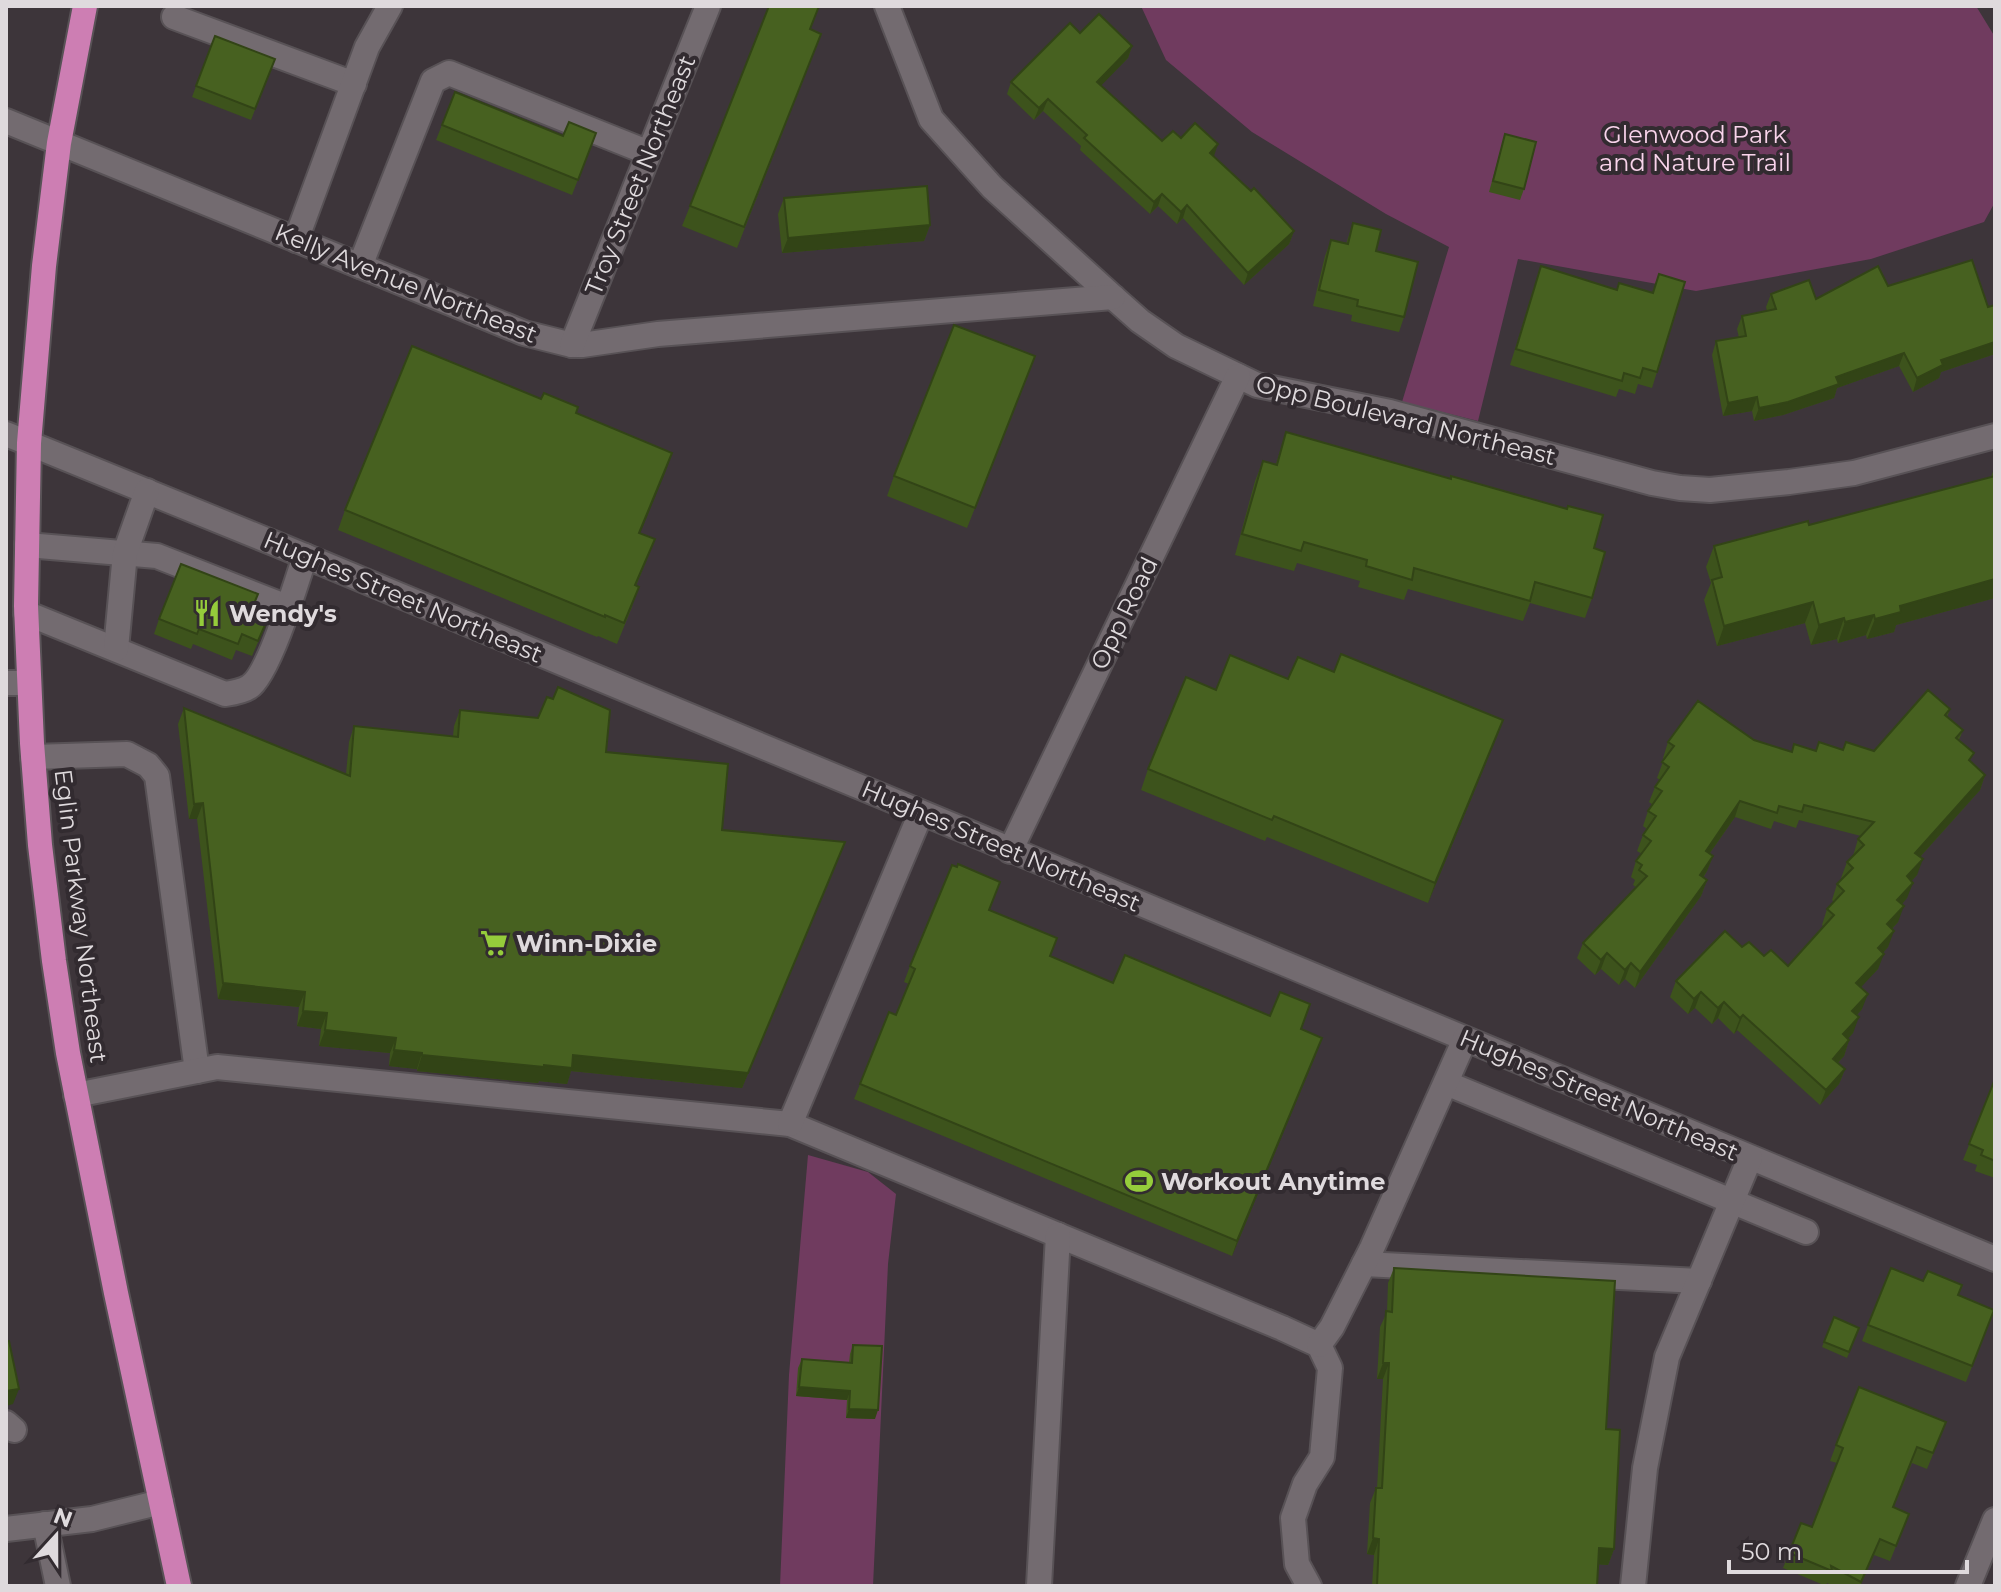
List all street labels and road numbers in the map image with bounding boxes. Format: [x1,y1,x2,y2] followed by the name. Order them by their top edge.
[579,51,701,299] street label: Troy Street Northeast
[271,217,542,349] street label: Kelly Avenue Northeast
[1253,369,1559,471] street label: Opp Boulevard Northeast
[259,525,547,669] street label: Hughes Street Northeast
[1084,552,1164,674] street label: Opp Road
[49,767,113,1065] street label: Eglin Parkway Northeast
[857,774,1145,918] street label: Hughes Street Northeast
[1455,1023,1743,1167] street label: Hughes Street Northeast

